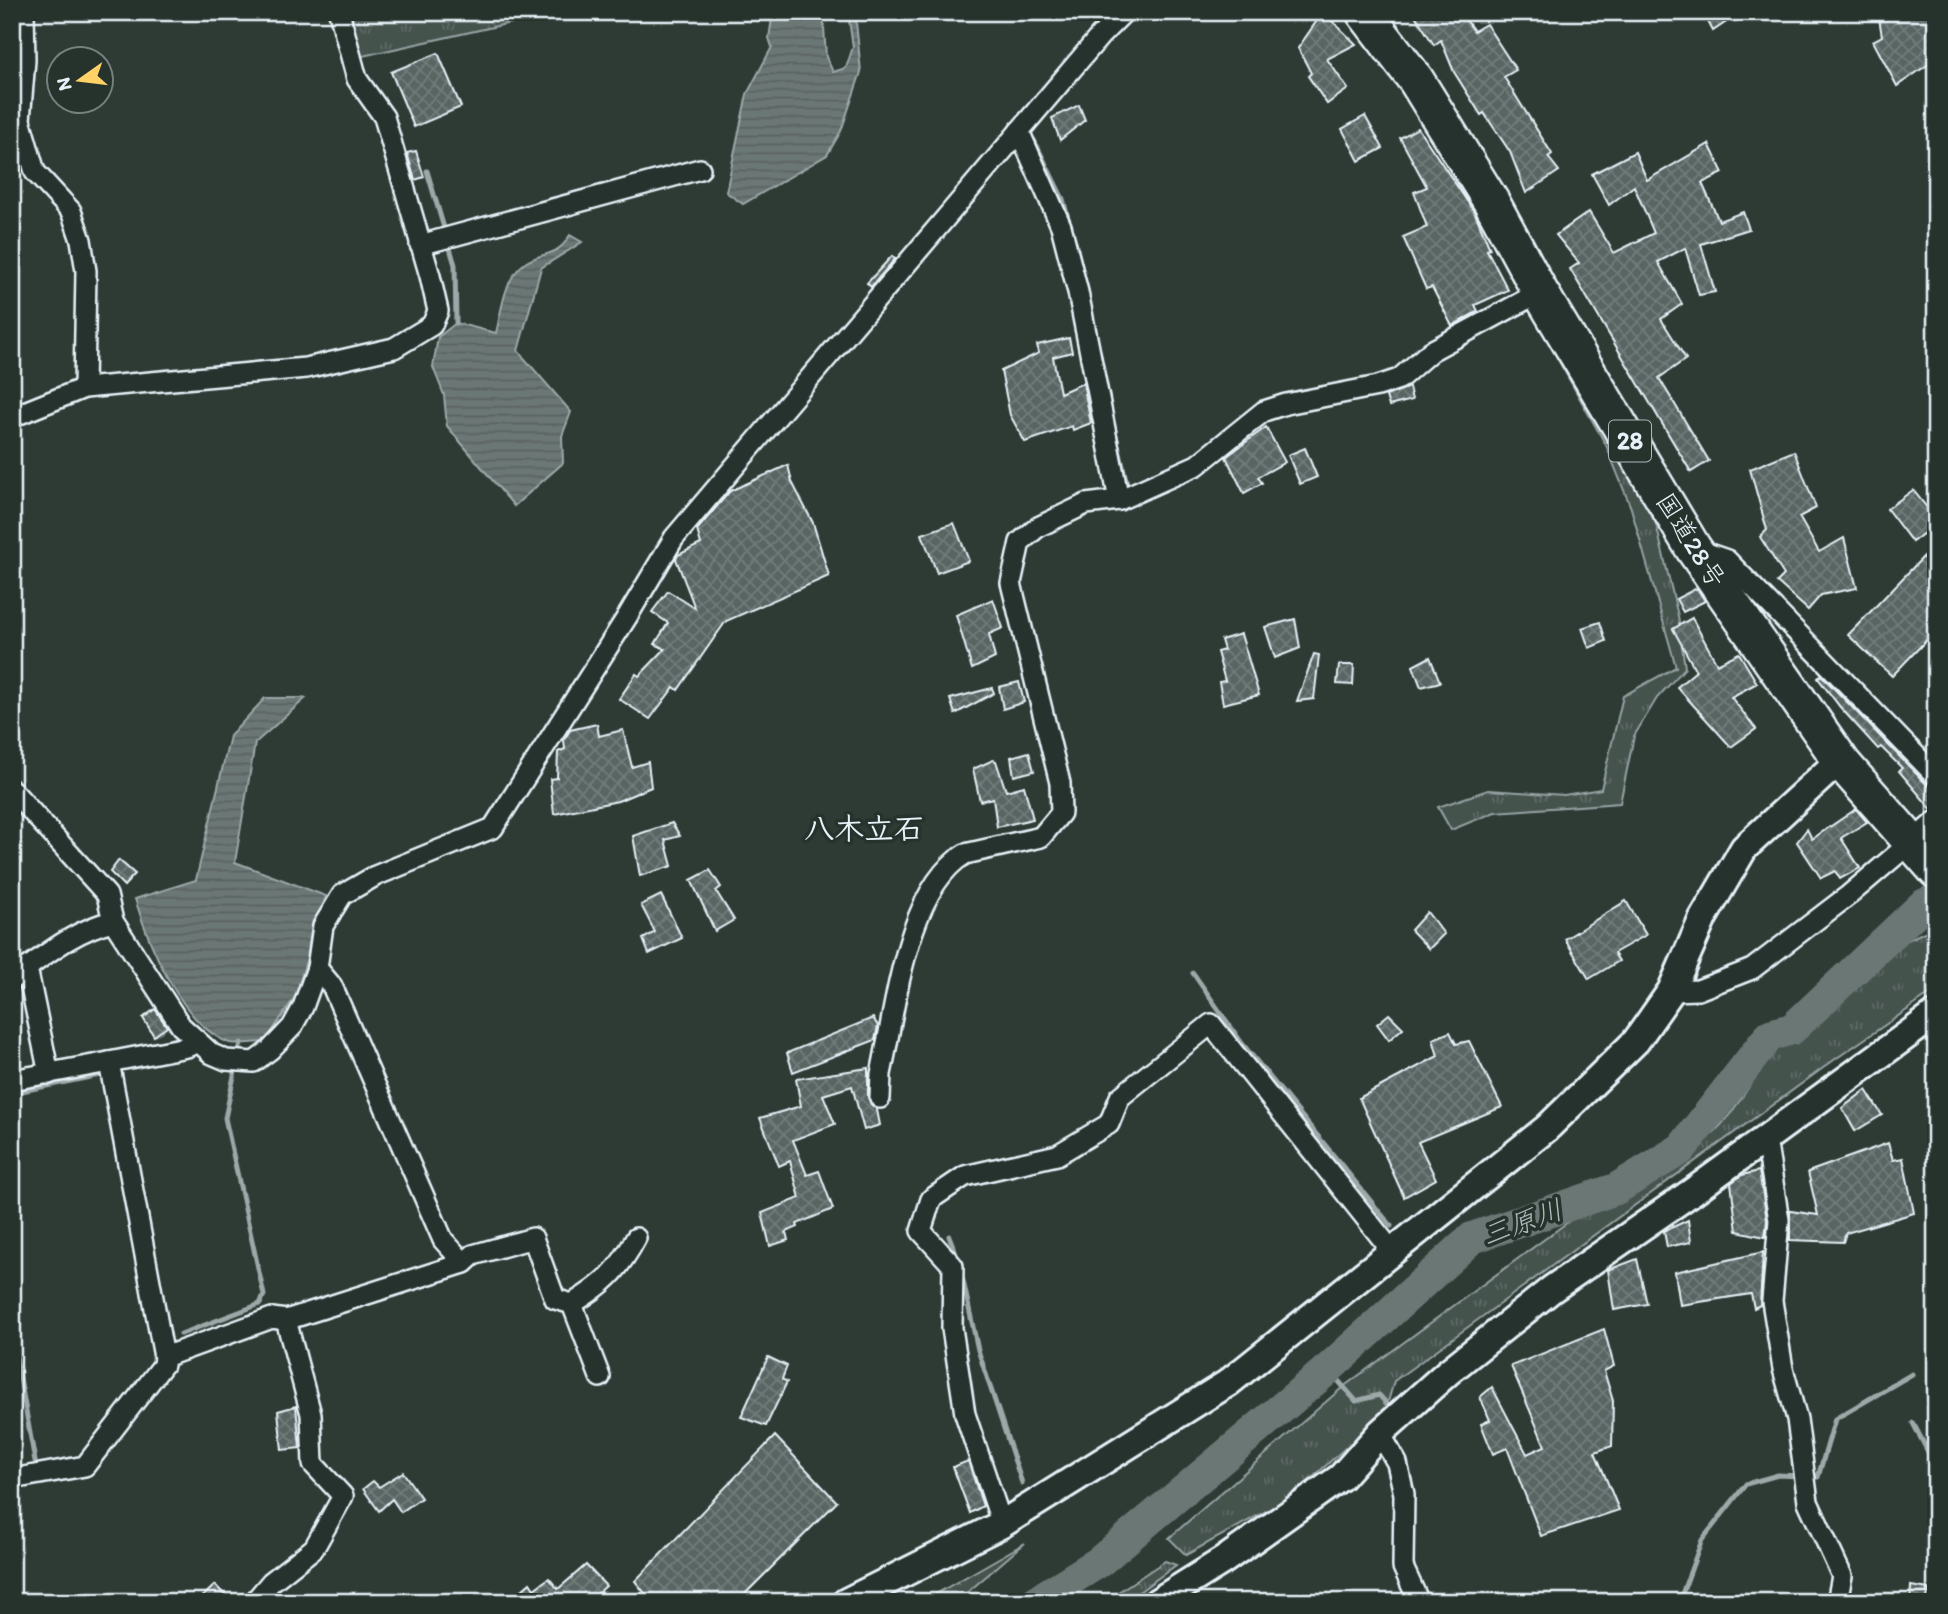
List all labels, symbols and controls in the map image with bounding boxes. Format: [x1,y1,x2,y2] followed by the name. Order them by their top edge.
[46,46,116,116] north arrow
[51,75,77,93] text: N
[1609,420,1651,462] road number: 28
[1649,487,1733,593] street label: 国道28号
[804,810,924,847] district label: 八木立石
[1477,1192,1567,1252] water label: 三原川

